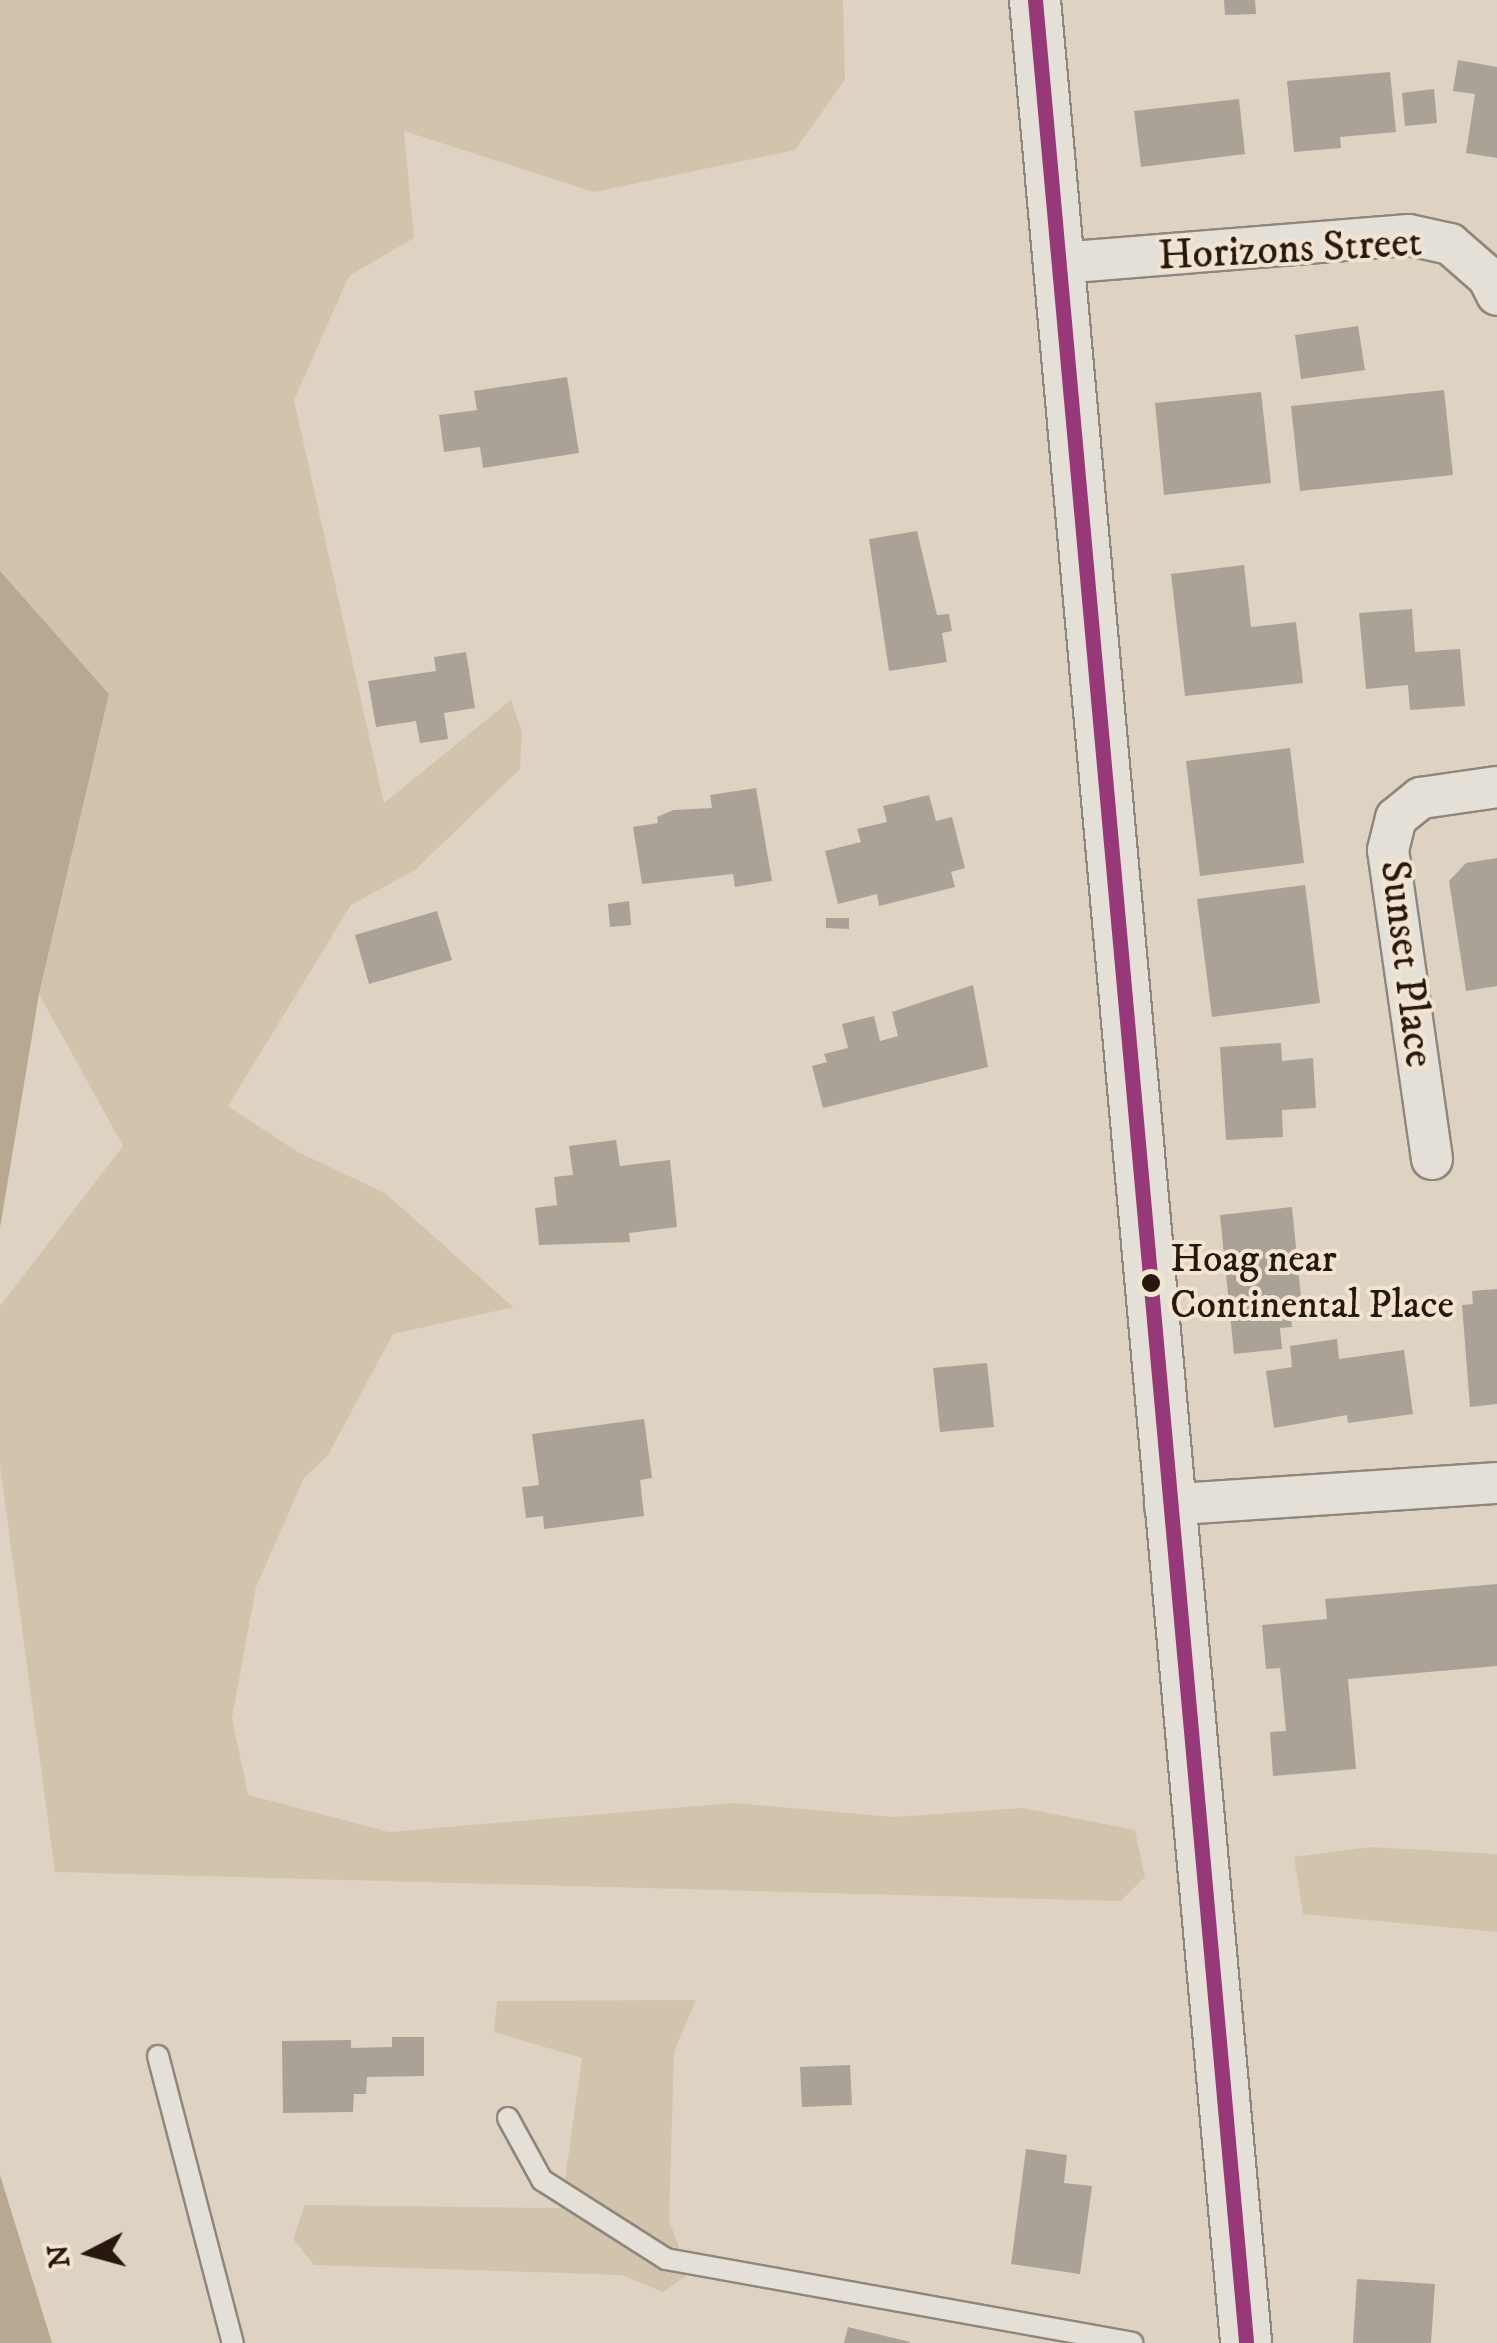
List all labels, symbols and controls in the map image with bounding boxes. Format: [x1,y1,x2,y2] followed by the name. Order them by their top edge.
[1157,218,1423,282] street label: Horizons Street
[1368,858,1444,1070] street label: Sunset Place
[1170,1236,1454,1330] place label: Hoag near Continental Place
[1141,1273,1161,1293] marker: Hoag near Continental Place
[40,2203,140,2303] north arrow
[41,2243,78,2269] text: N

